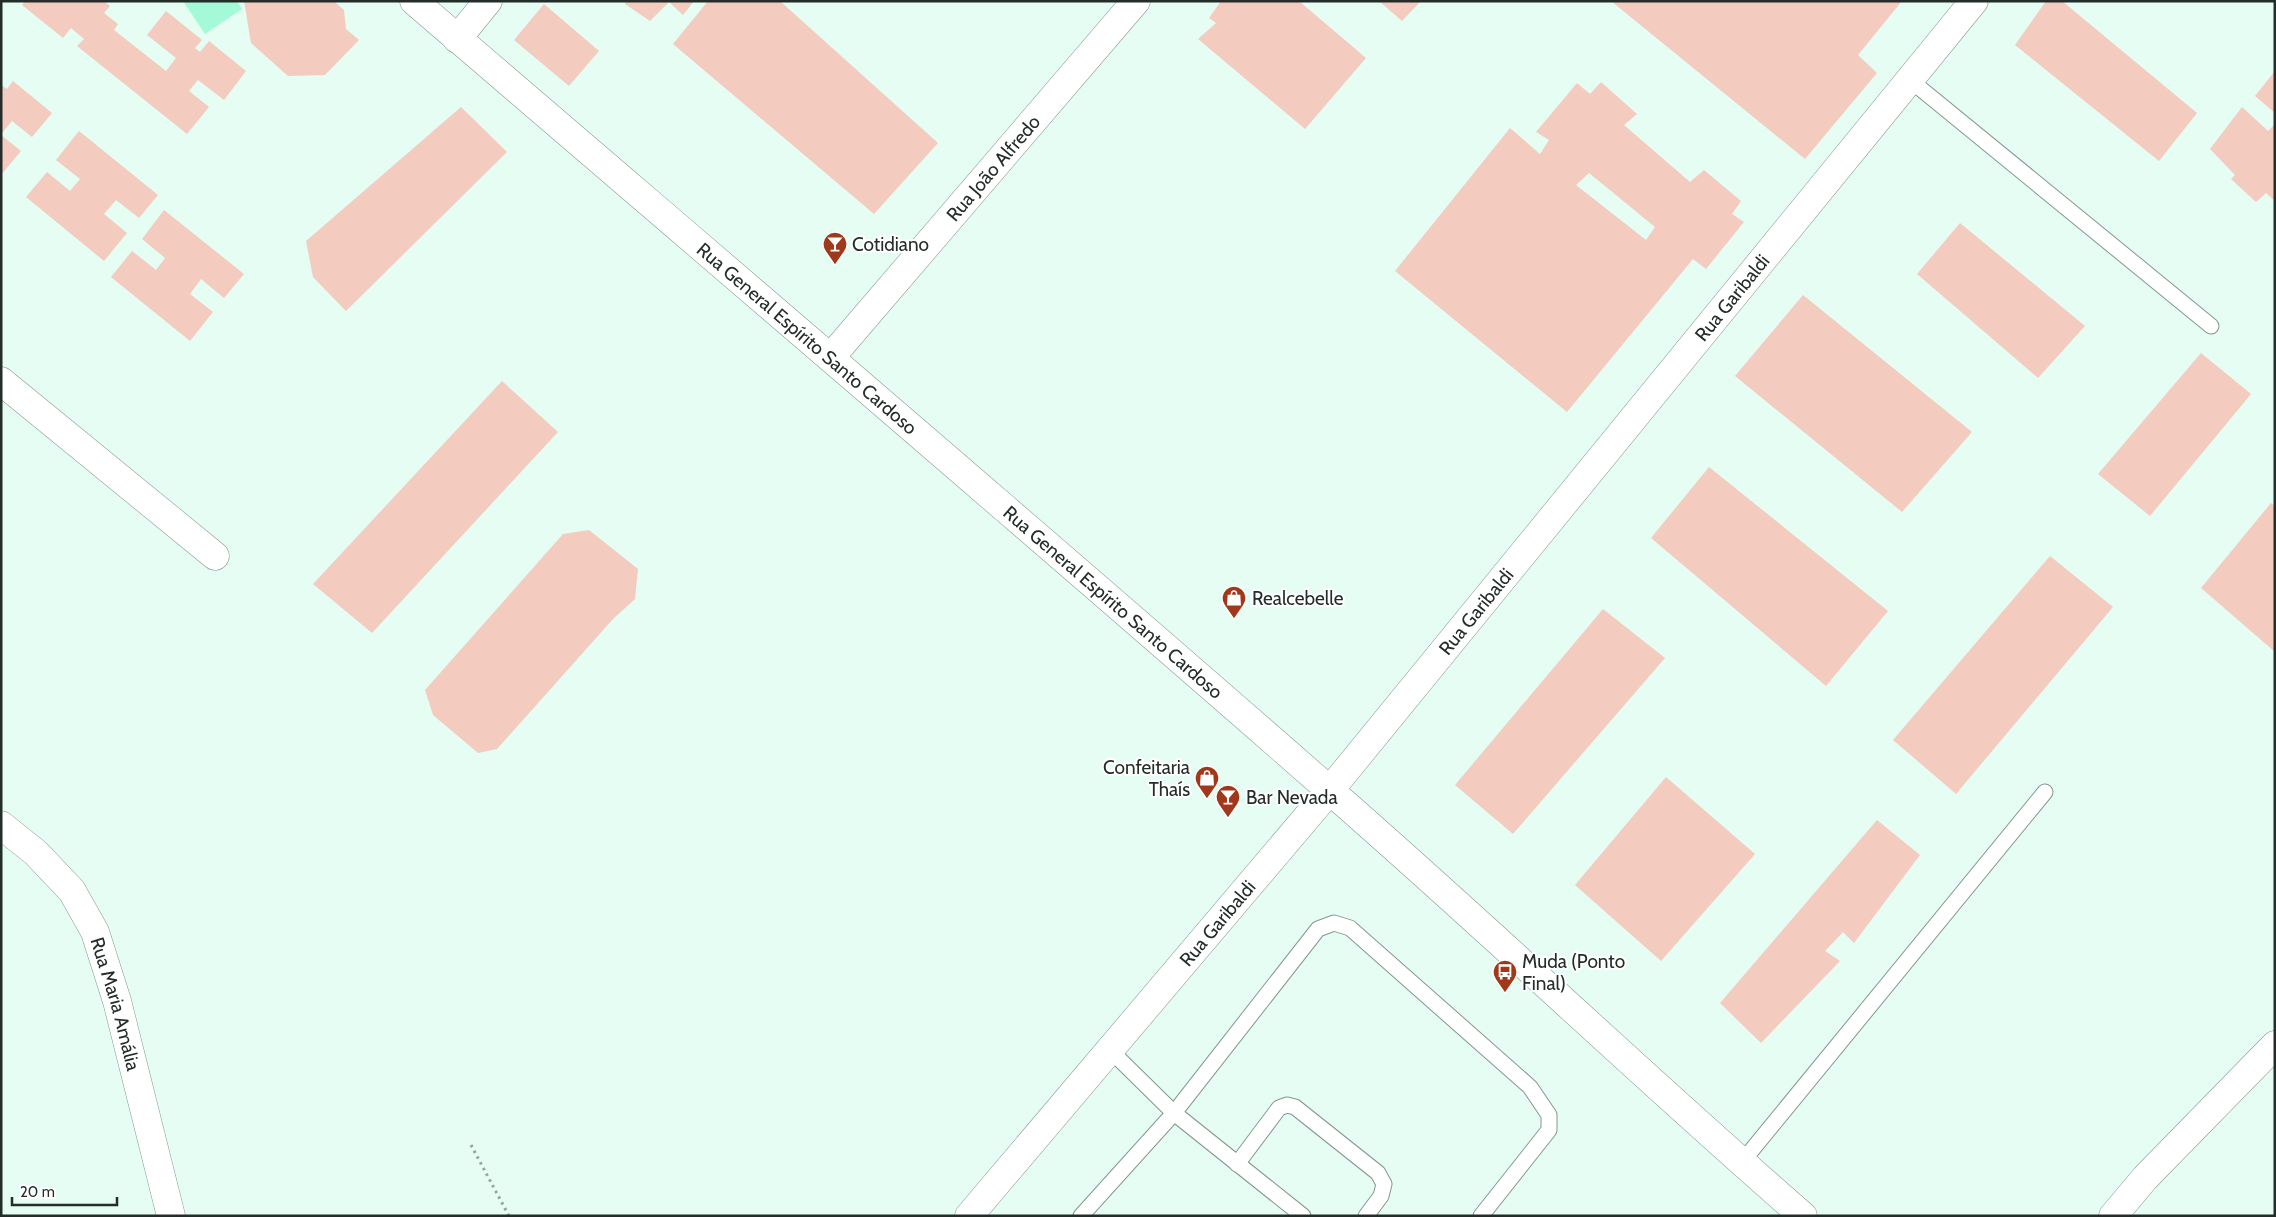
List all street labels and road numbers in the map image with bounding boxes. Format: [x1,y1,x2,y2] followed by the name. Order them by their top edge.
[942,110,1045,226] street label: Rua João Alfredo
[692,238,922,439] street label: Rua General Espírito Santo Cardoso
[1690,250,1774,346] street label: Rua Garibaldi
[999,501,1227,704] street label: Rua General Espírito Santo Cardoso
[1434,564,1518,660] street label: Rua Garibaldi
[1175,876,1260,971] street label: Rua Garibaldi
[85,934,145,1073] street label: Rua Maria Amália

